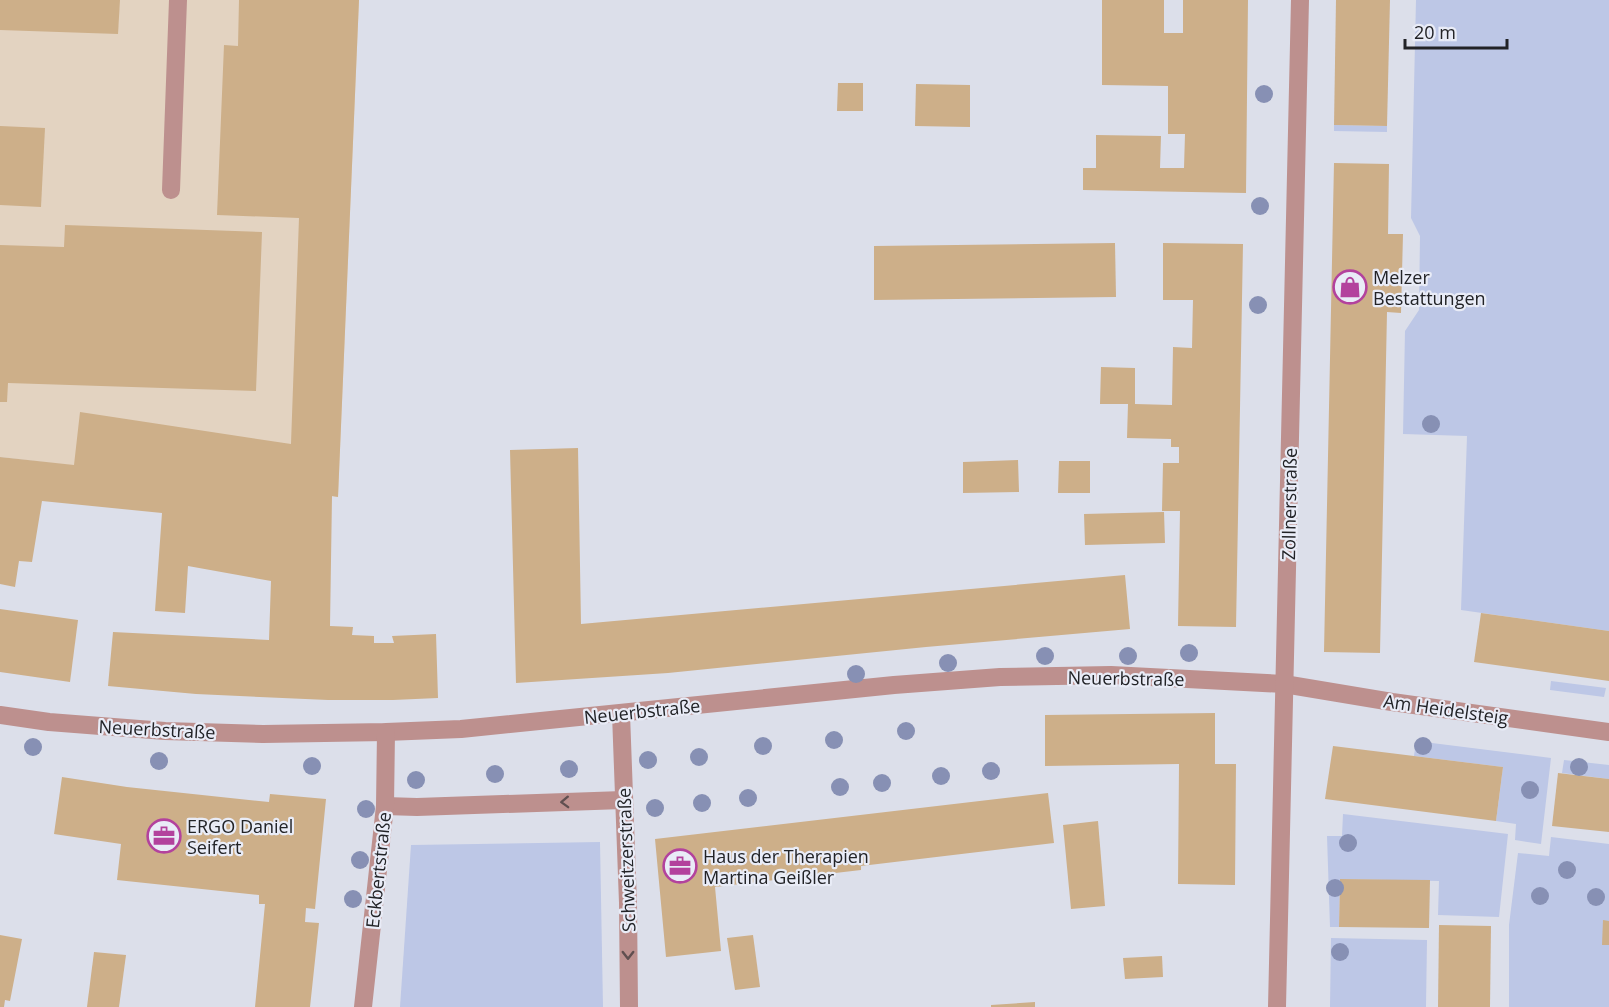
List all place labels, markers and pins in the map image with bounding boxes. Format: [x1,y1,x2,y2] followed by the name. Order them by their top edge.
[1373,265,1486,310] place label: Melzer Bestattungen
[1332,269,1368,305] shop icon: Melzer Bestattungen
[187,814,293,859] place label: ERGO Daniel Seifert
[146,818,182,854] office icon: ERGO Daniel Seifert
[703,844,869,889] place label: Haus der Therapien Martina Geißler
[662,848,698,884] office icon: Haus der Therapien Martina Geißler

